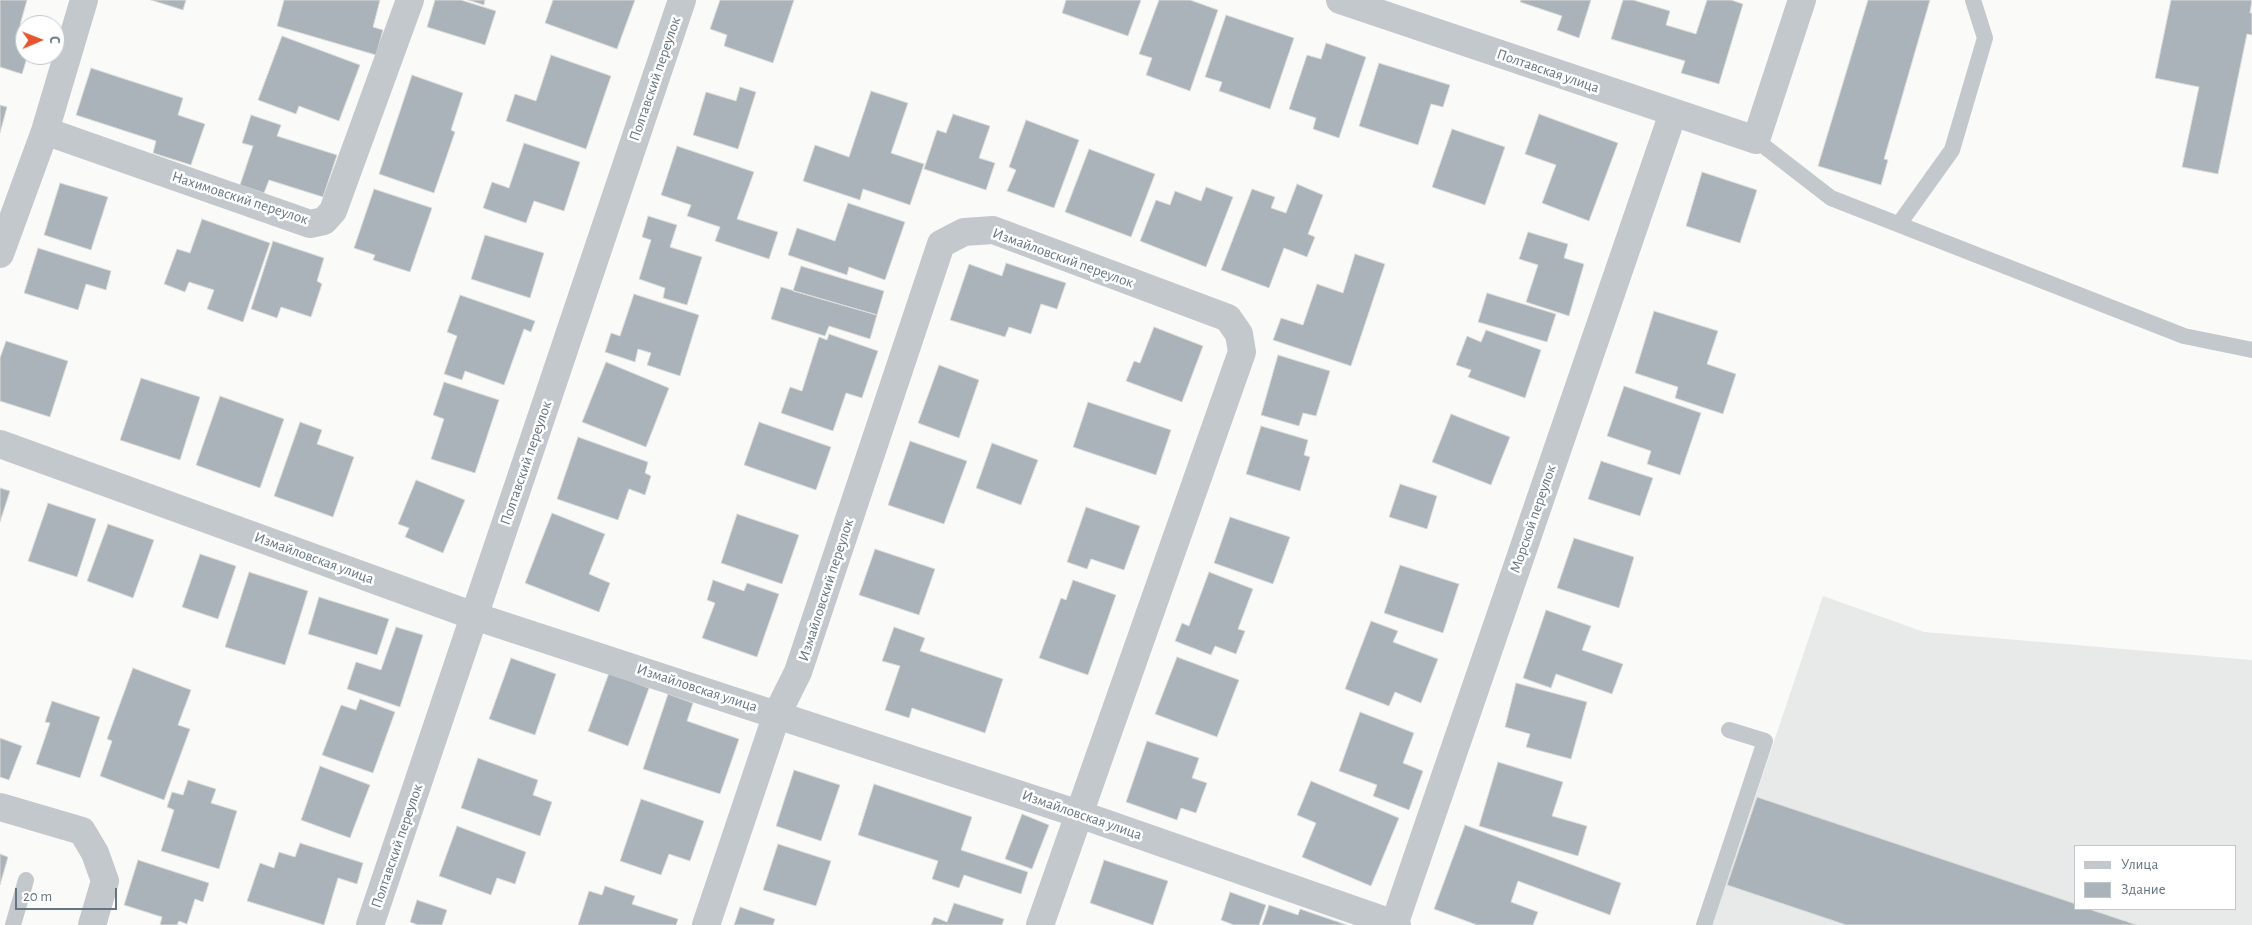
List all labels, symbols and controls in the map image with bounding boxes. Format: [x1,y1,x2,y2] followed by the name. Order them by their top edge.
[15,15,65,65] north arrow
[625,15,685,143] street label: Полтавский переулок
[47,36,61,44] text: С
[1494,45,1602,97] street label: Полтавская улица
[170,167,310,229] street label: Нахимовский переулок
[990,224,1136,292] street label: Измайловский переулок
[496,399,556,527] street label: Полтавский переулок
[1506,463,1560,575] street label: Морской переулок
[794,516,858,664] street label: Измайловский переулок
[252,528,376,588] street label: Измайловская улица
[634,660,760,716] street label: Измайловская улица
[367,782,427,910] street label: Полтавский переулок
[1020,786,1144,844] street label: Измайловская улица
[2074,845,2237,910] legend
[2121,857,2158,872] text: Улица
[18,878,120,910] scale bar
[2121,882,2166,897] text: Здание
[23,889,52,904] text: 20 m

